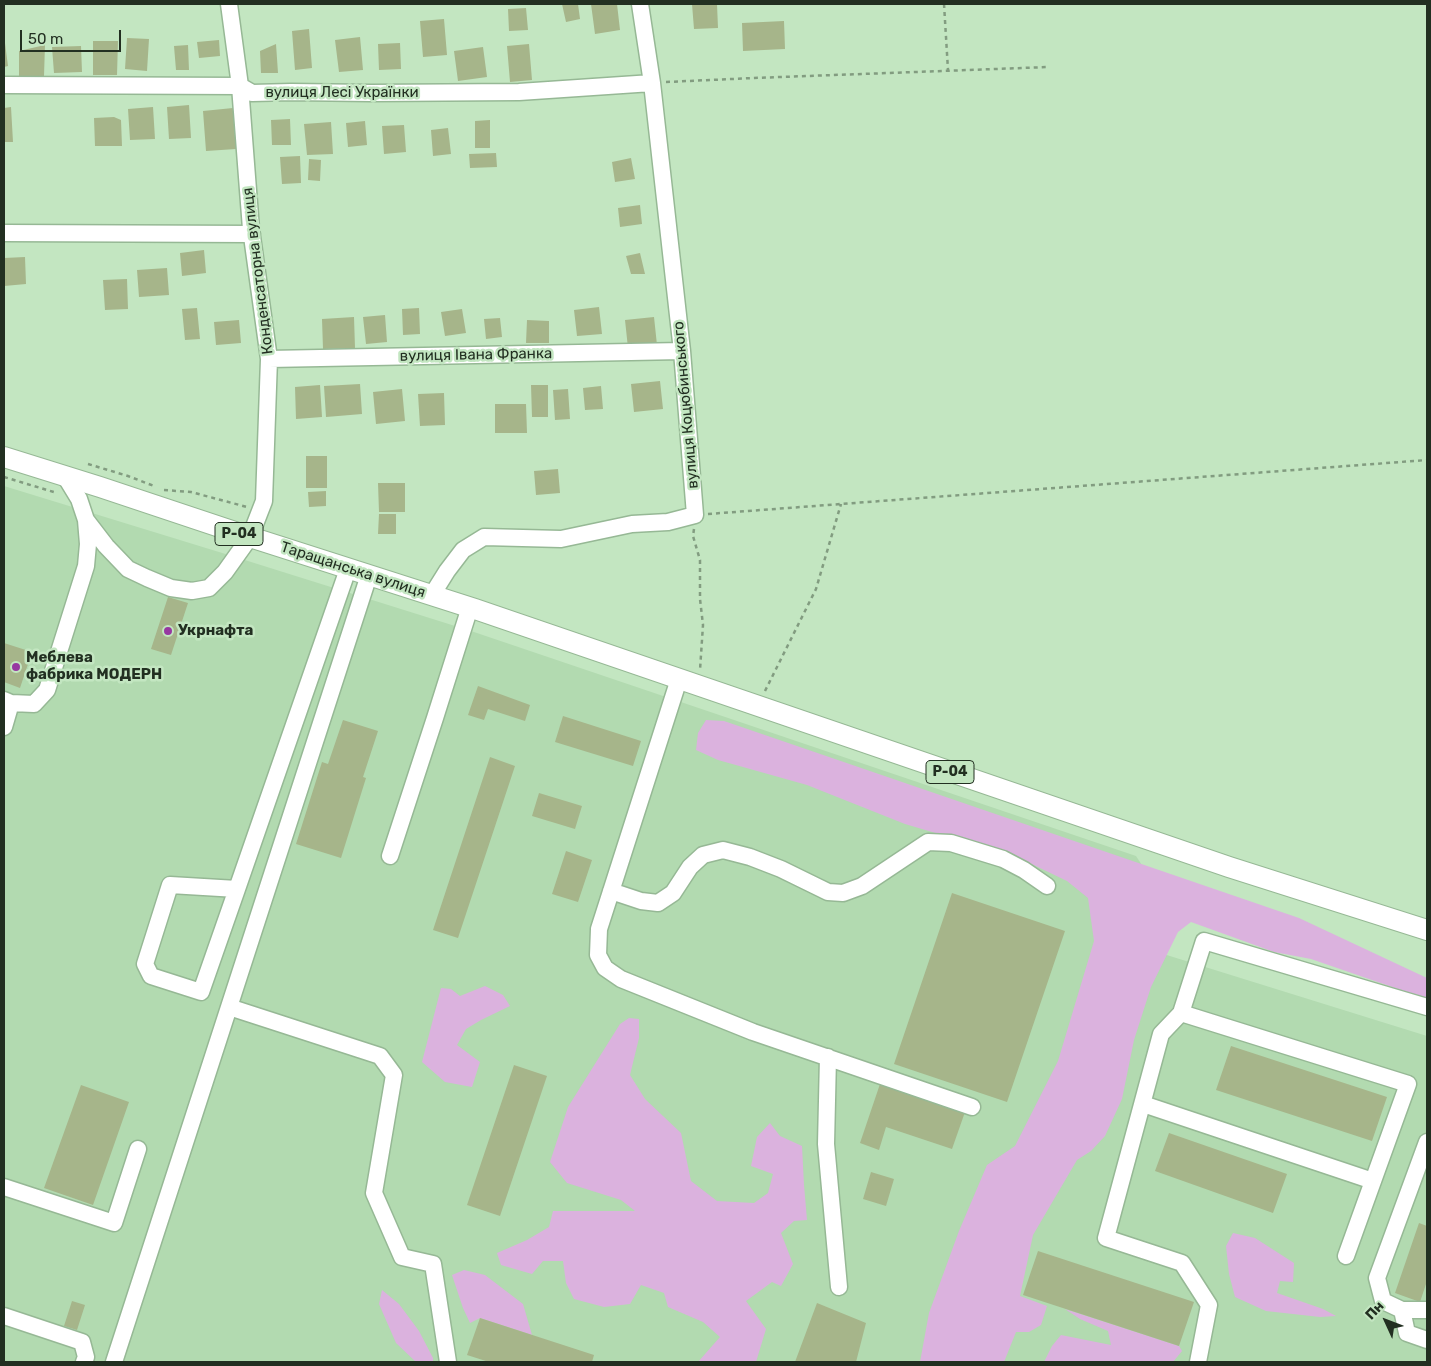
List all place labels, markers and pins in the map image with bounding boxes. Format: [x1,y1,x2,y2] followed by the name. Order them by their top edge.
[178,622,253,640] place label: Укрнафта
[162,625,174,637] marker: Укрнафта
[26,649,162,684] place label: Меблева фабрика МОДЕРН
[10,661,22,673] marker: Меблева фабрика МОДЕРН

